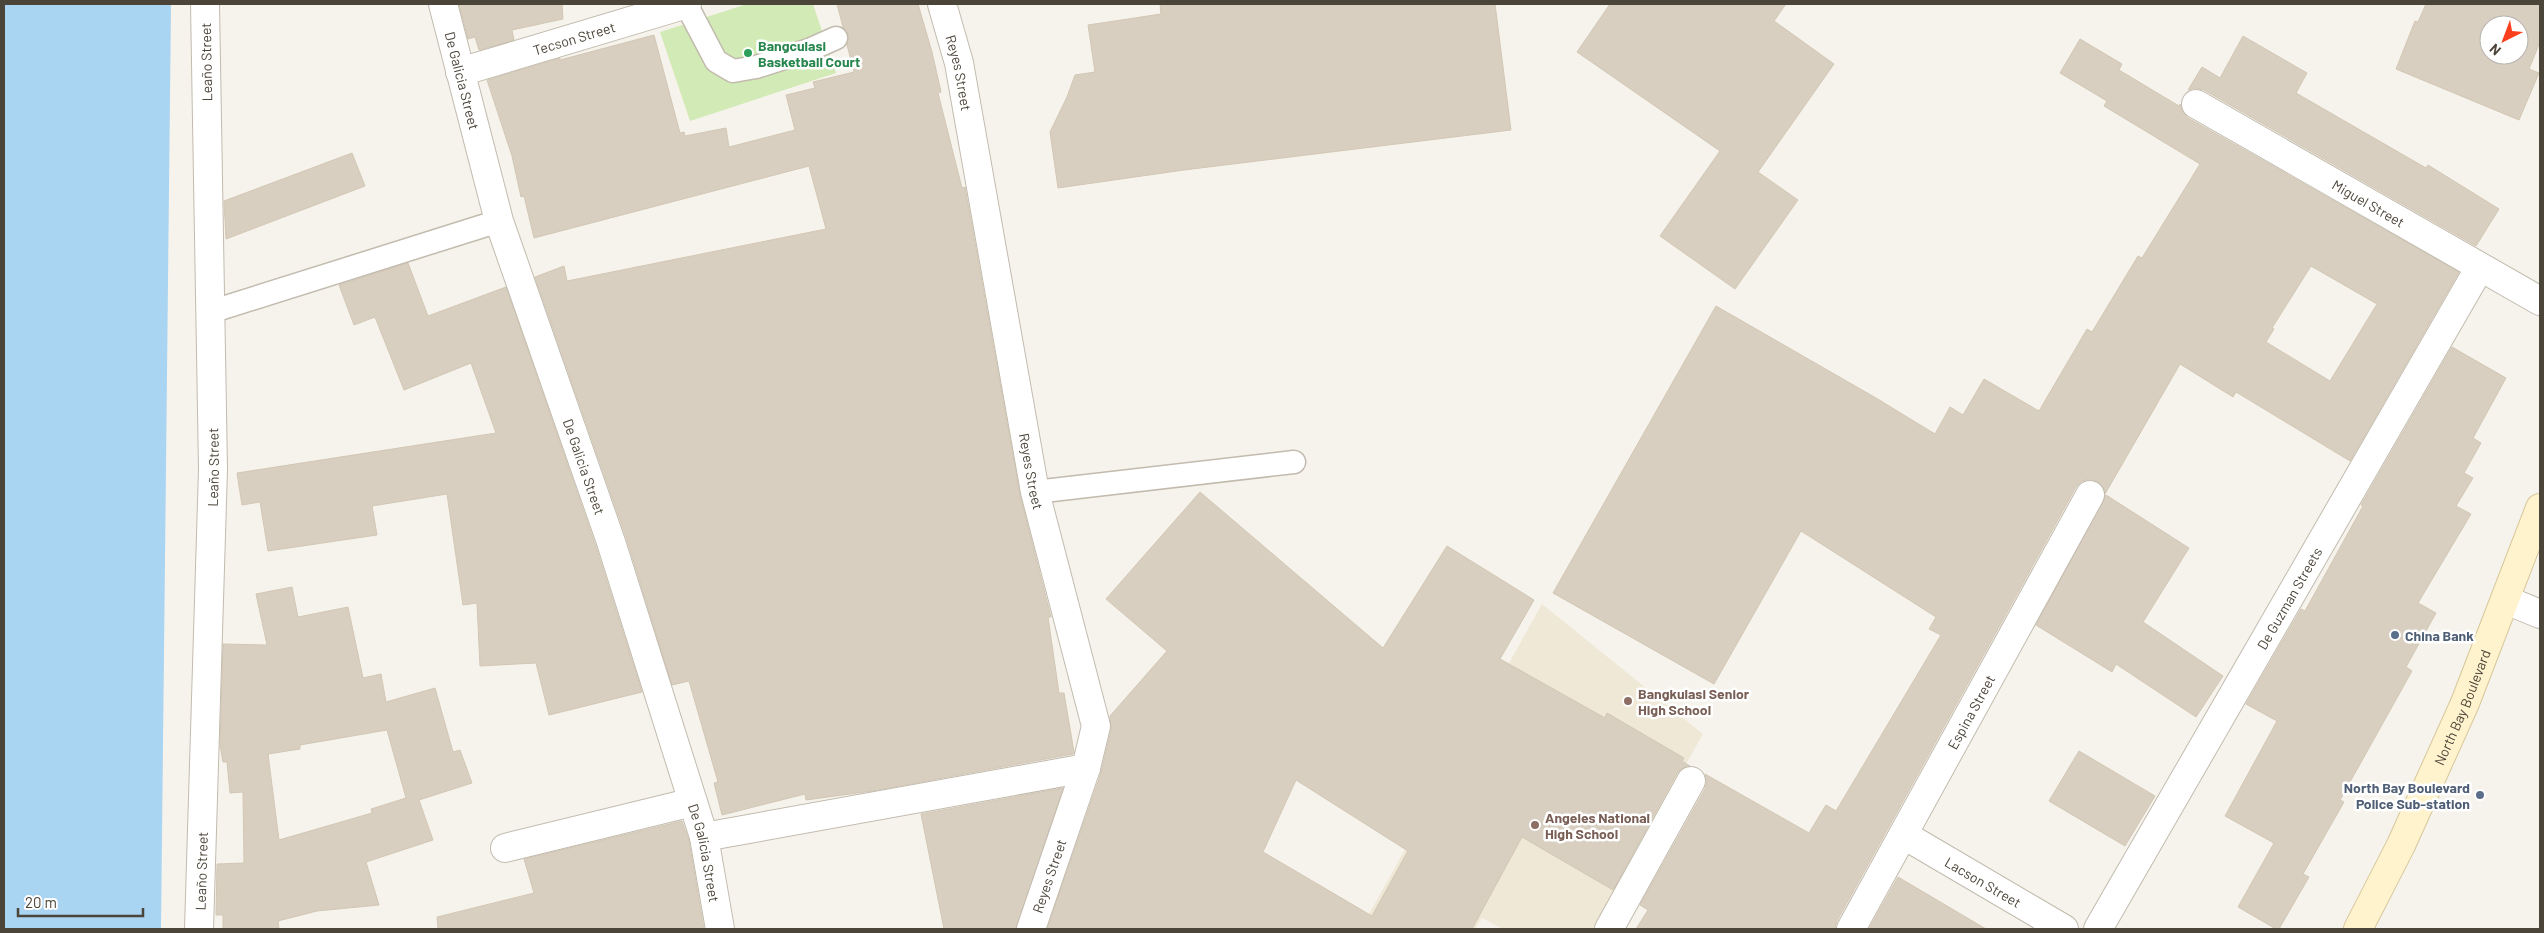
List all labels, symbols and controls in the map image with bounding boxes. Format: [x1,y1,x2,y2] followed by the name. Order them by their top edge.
[2479,15,2529,65] north arrow
[531,18,617,58] street label: Tecson Street
[197,23,215,101] street label: Leaño Street
[442,30,484,131] street label: De Galicia Street
[943,33,976,112] street label: Reyes Street
[758,37,860,70] place label: Bangculasi Basketball Court
[2486,41,2504,59] text: N
[742,47,754,59] marker: Bangculasi Basketball Court
[2330,176,2408,230] street label: Miguel Street
[560,416,609,517] street label: De Galicia Street
[203,428,221,507] street label: Leaño Street
[1016,432,1048,511] street label: Reyes Street
[2253,544,2325,652] street label: De Guzman Streets
[2405,627,2474,644] place label: China Bank
[2389,629,2401,641] marker: China Bank
[2430,647,2493,768] street label: North Bay Boulevard
[1943,672,1998,752] street label: Espina Street
[1638,685,1750,718] place label: Bangkulasi Senior High School
[1622,695,1634,707] marker: Bangkulasi Senior High School
[2344,779,2470,812] place label: North Bay Boulevard Police Sub-station
[2474,789,2486,801] marker: North Bay Boulevard Police Sub-station
[685,801,724,903] street label: De Galicia Street
[1545,809,1650,842] place label: Angeles National High School
[1529,819,1541,831] marker: Angeles National High School
[191,831,210,911] street label: Leaño Street
[1028,837,1070,915] street label: Reyes Street
[1942,853,2024,911] street label: Lacson Street
[18,886,142,918] scale bar
[25,893,57,911] text: 20 m

